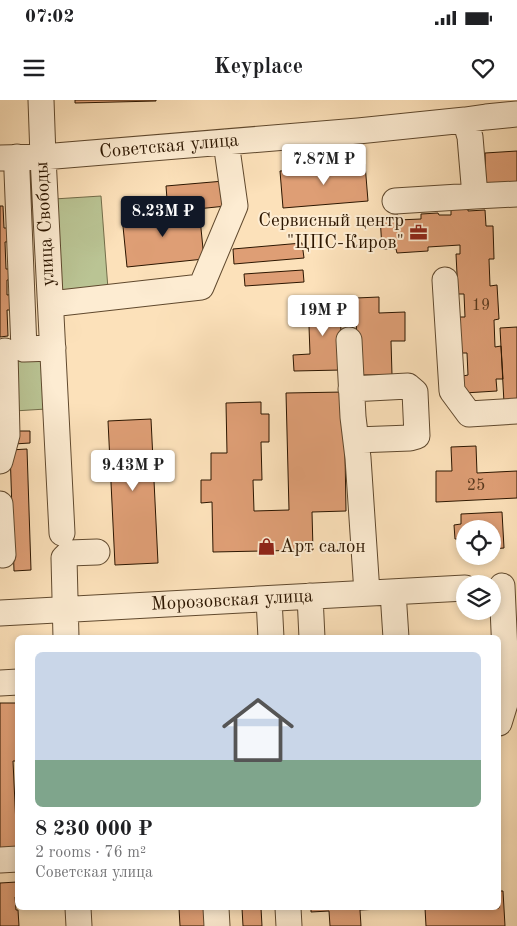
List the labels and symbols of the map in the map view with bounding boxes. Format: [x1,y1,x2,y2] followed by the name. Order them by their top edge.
[98,131,240,163] street label: Советская улица
[278,144,370,186] pin: 7.87M ₽
[33,161,59,287] street label: улица Свободы
[117,196,209,238] pin: 8.23M ₽
[258,212,404,253] place label: Сервисный центр "ЦПС-Киров"
[408,222,428,242] office icon: Сервисный центр "ЦПС-Киров"
[288,294,358,337] pin: 19M ₽
[472,298,490,314] house number: 19
[87,450,179,492] pin: 9.43M ₽
[467,478,485,494] house number: 25
[256,537,276,557] shop icon: Арт салон
[280,538,366,557] place label: Арт салон
[150,587,314,615] street label: Морозовская улица

